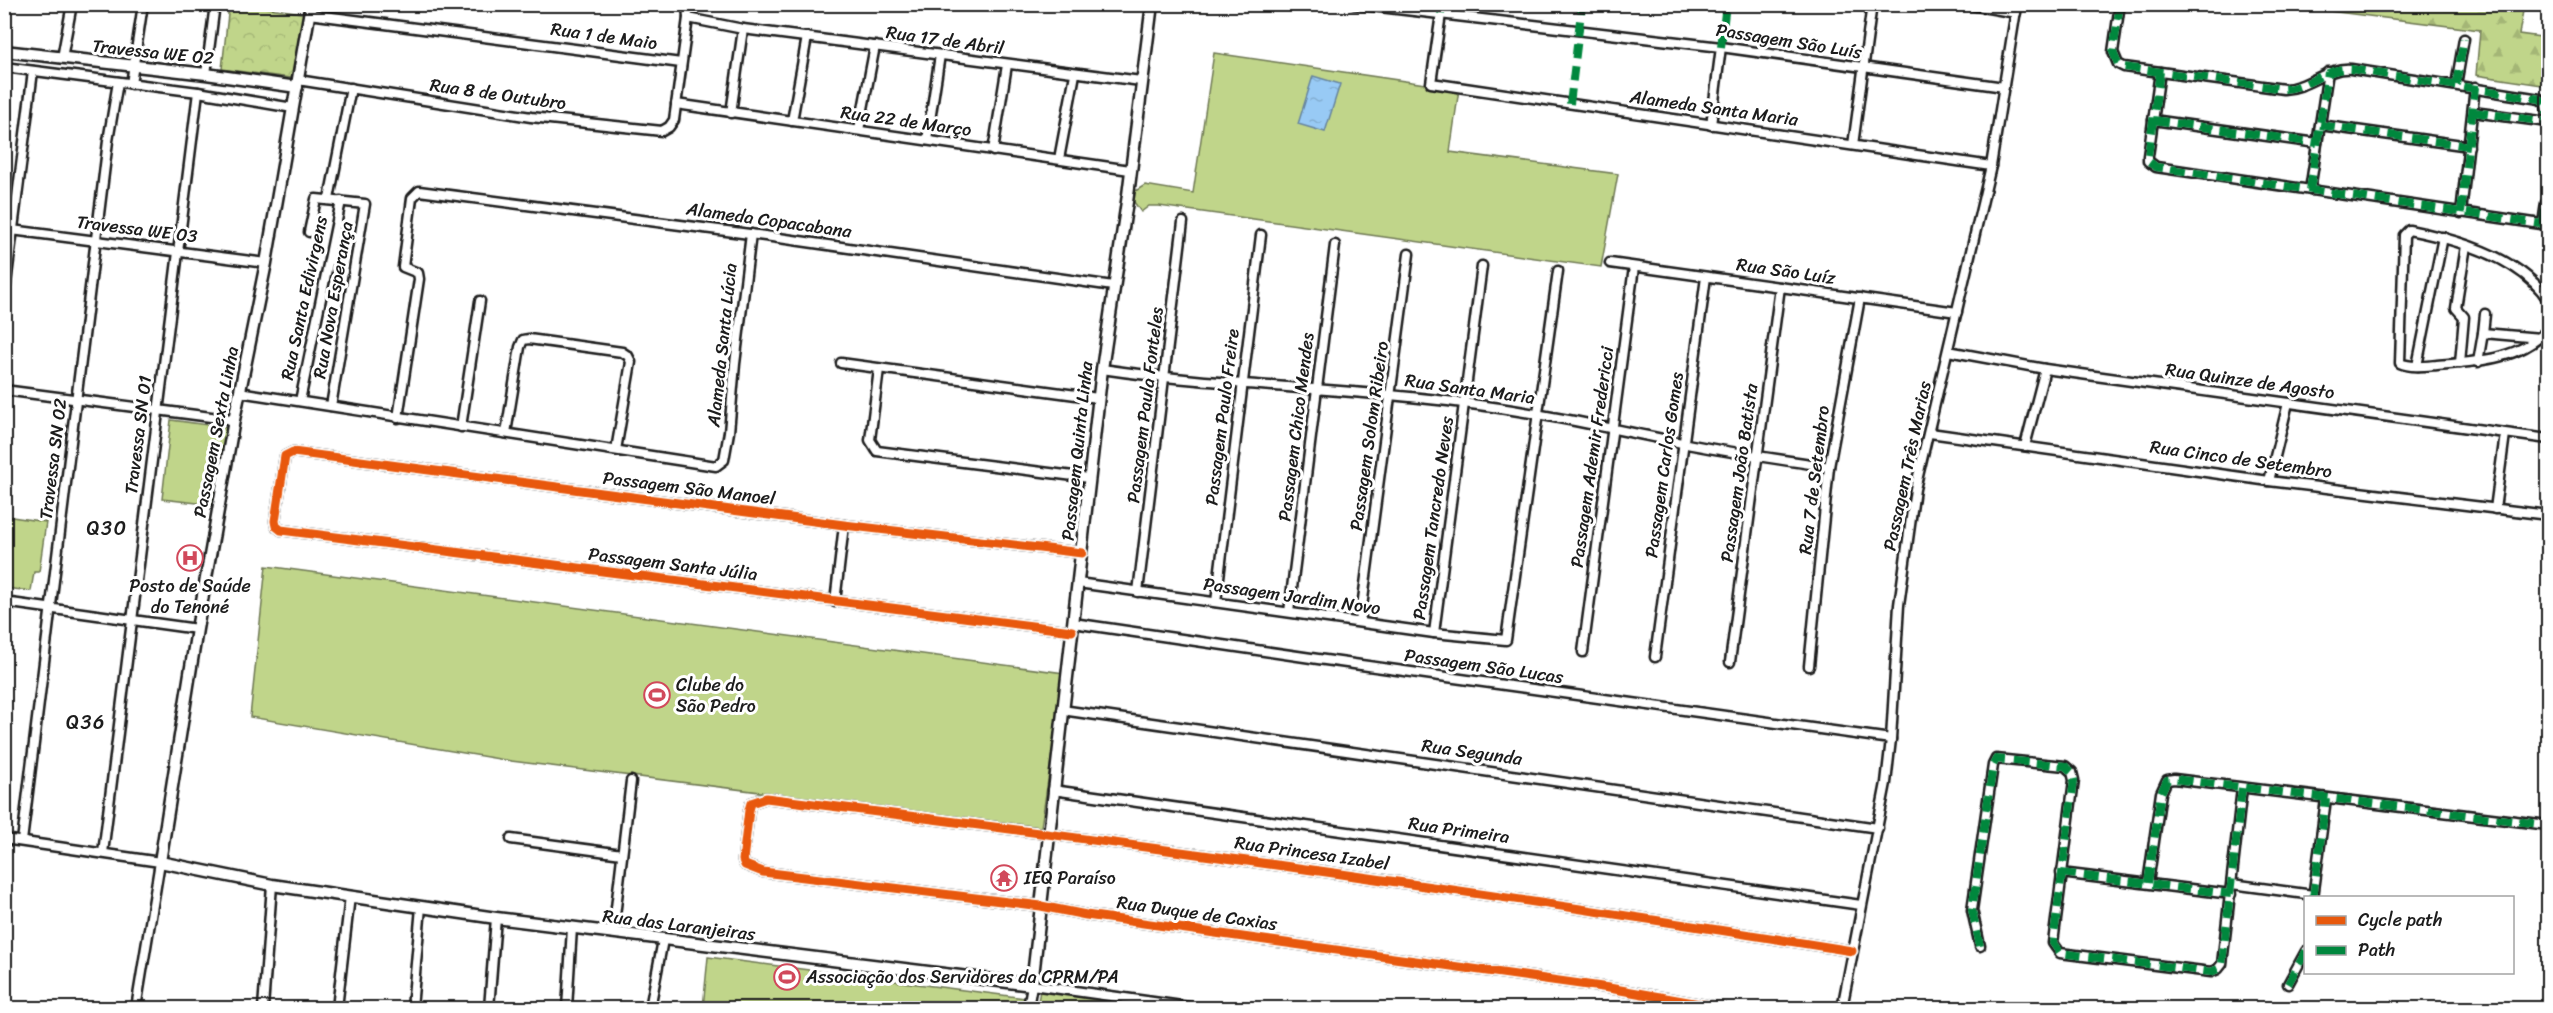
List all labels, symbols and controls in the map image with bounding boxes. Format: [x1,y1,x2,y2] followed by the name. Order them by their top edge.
[549,13,659,59] street label: Rua 1 de Maio
[1714,14,1865,68] street label: Passagem São Luís
[884,16,1007,64] street label: Rua 17 de Abril
[91,30,215,74] street label: Travessa WE 02
[428,69,568,119] street label: Rua 8 de Outubro
[1627,80,1801,136] street label: Alameda Santa Maria
[839,96,973,146] street label: Rua 22 de Março
[683,192,855,248] street label: Alameda Copacabana
[75,206,199,252] street label: Travessa WE 03
[271,212,337,383] street label: Rua Santa Edivirgens
[303,219,363,381] street label: Rua Nova Esperança
[1734,248,1838,294] street label: Rua São Luíz
[697,261,747,430] street label: Alameda Santa Lúcia
[1117,305,1173,505] street label: Passagem Paula Fonteles
[1195,327,1249,507] street label: Passagem Paulo Freire
[1269,330,1324,523] street label: Passagem Chico Mendes
[1340,339,1398,533] street label: Passagem Solom Ribeiro
[1561,343,1624,570] street label: Passagem Ademir Fredericci
[184,344,248,520] street label: Passagem Sexta Linha
[2163,353,2337,409] street label: Rua Quinze de Agosto
[1052,359,1102,542] street label: Passagem Quinta Linha
[1403,364,1537,414] street label: Rua Santa Maria
[1635,369,1693,560] street label: Passagem Carlos Gomes
[115,373,161,496] street label: Travessa SN 01
[1873,377,1941,554] street label: Passagem Três Marias
[1711,381,1768,564] street label: Passagem João Batista
[30,396,76,522] street label: Travessa SN 02
[1789,404,1839,556] street label: Rua 7 de Setembro
[1403,413,1463,622] street label: Passagem Tancredo Neves
[2148,430,2334,488] street label: Rua Cinco de Setembro
[601,462,778,515] street label: Passagem São Manoel
[86,511,128,546] district label: Q30
[587,538,759,590] street label: Passagem Santa Júlia
[175,543,205,573] hospital icon: Posto de Saúde do Tenoné
[1201,568,1383,624] street label: Passagem Jardim Novo
[129,570,251,623] place label: Posto de Saúde do Tenoné
[1402,639,1566,693] street label: Passagem São Lucas
[676,669,756,722] place label: Clube do São Pedro
[642,680,672,710] sports icon: Clube do São Pedro
[66,705,106,740] district label: Q36
[1420,729,1525,775] street label: Rua Segunda
[1406,807,1512,853] street label: Rua Primeira
[1233,826,1392,880] street label: Rua Princesa Izabel
[1023,862,1116,894] place label: IEQ Paraíso
[989,863,1019,893] temple icon: IEQ Paraíso
[1115,886,1280,940] street label: Rua Duque de Caxias
[2304,896,2514,974] legend
[601,900,758,950] street label: Rua das Laranjeiras
[2358,904,2442,936] text: Cycle path
[2358,934,2395,966] text: Path
[805,961,1119,993] place label: Associação dos Servidores da CPRM/PA
[772,962,802,992] sports icon: Associação dos Servidores da CPRM/PA

